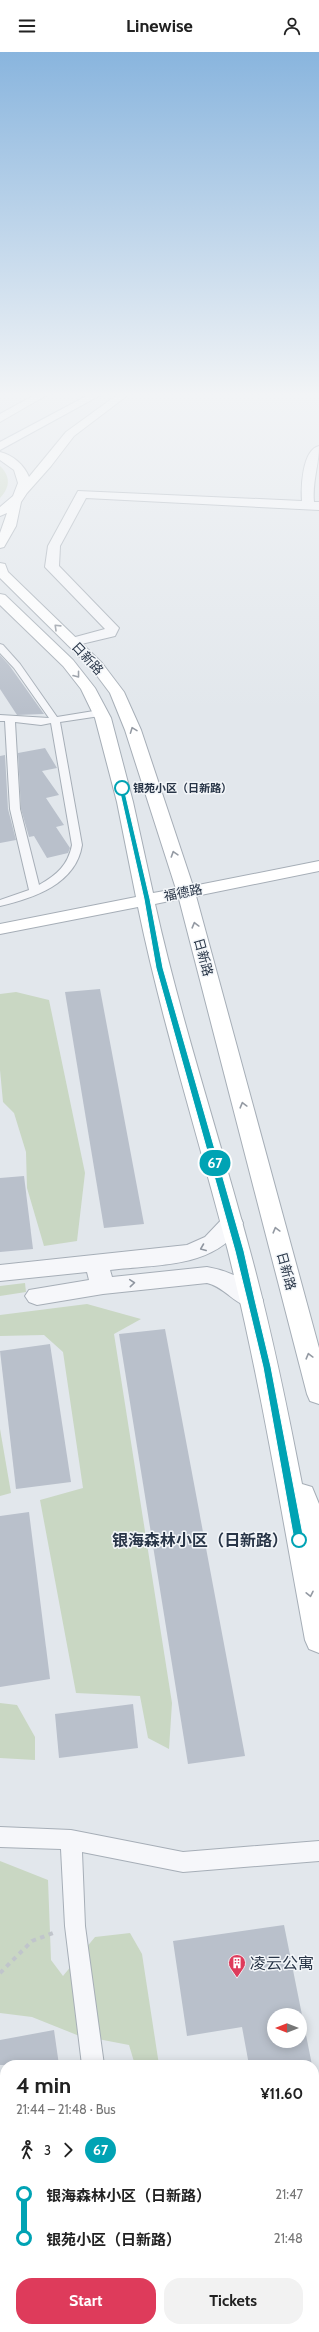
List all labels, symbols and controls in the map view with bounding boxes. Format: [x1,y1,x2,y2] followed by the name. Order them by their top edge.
[16,15,38,37] icon: menu
[126,15,193,37] text: Linewise
[281,15,303,37] icon: person
[54,624,62,632] one-way arrow
[69,638,107,678] street label: 日新路
[73,670,80,677] one-way arrow
[130,727,138,734] one-way arrow
[114,780,130,796] marker: 银苑小区（日新路）
[133,781,232,795] place label: 银苑小区（日新路）
[170,850,179,857] one-way arrow
[162,880,204,904] street label: 福德路
[192,922,200,928] one-way arrow
[191,936,217,978] street label: 日新路
[239,1102,248,1109] one-way arrow
[197,1150,233,1176] line badge: 67
[207,1154,223,1172] text: 67
[272,1227,281,1234] one-way arrow
[200,1243,207,1251] one-way arrow
[274,1250,300,1292] street label: 日新路
[129,1279,135,1288] one-way arrow
[305,1353,314,1360] one-way arrow
[112,1531,288,1550] place label: 银海森林小区（日新路）
[291,1532,307,1548] marker: 银海森林小区（日新路）
[305,1591,313,1597] one-way arrow
[227,1953,247,1978] building icon: 凌云公寓
[250,1954,314,1973] place label: 凌云公寓
[267,2008,307,2048] north arrow
[267,2008,307,2048] map controls
[16,2072,71,2099] text: 4 min
[261,2085,303,2103] text: ¥11.60
[16,2101,116,2117] text: 21:44 – 21:48 · Bus
[16,2139,38,2161] icon: walk
[57,2139,79,2161] icon: forward
[93,2141,108,2159] text: 67
[44,2142,51,2158] text: 3
[275,2186,303,2202] text: 21:47
[46,2187,211,2205] text: 银海森林小区（日新路）
[274,2230,303,2246] text: 21:48
[46,2231,181,2249] text: 银苑小区（日新路）
[16,2278,156,2324] button: Start
[164,2278,303,2324] button: Tickets

